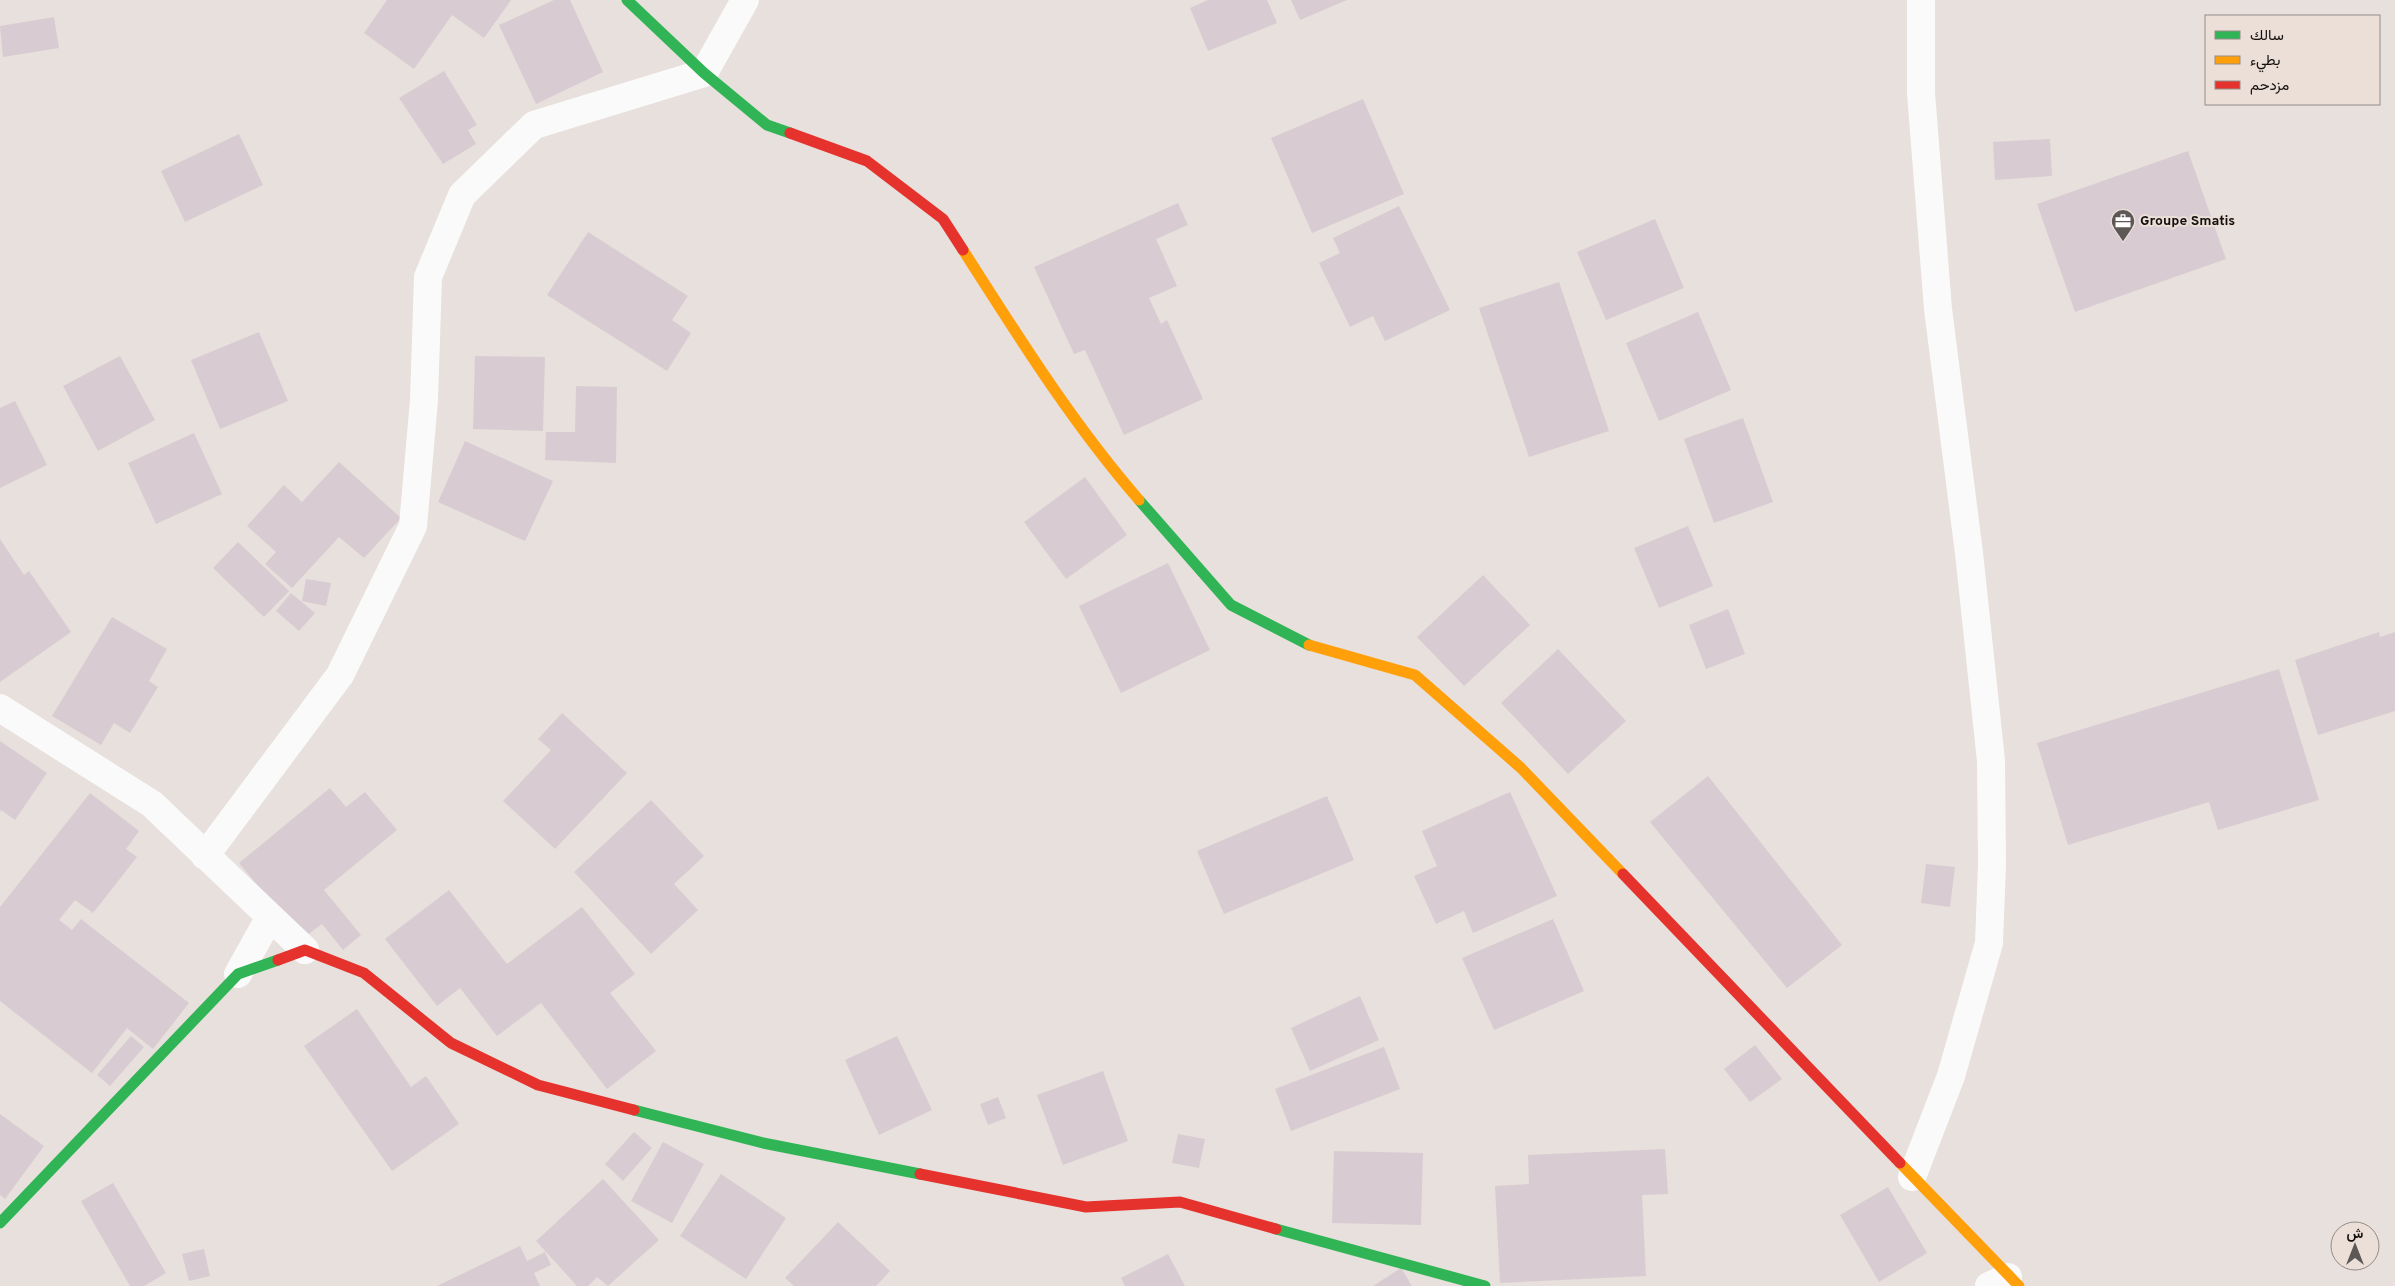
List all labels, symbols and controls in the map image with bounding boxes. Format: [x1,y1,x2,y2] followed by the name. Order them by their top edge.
[2205,15,2380,105] legend
[2250,27,2284,46] text: سالك
[2250,52,2280,73] text: بطيء
[2250,77,2289,96] text: مزدحم
[2110,208,2136,242] office icon: Groupe Smatis
[2140,213,2235,230] place label: Groupe Smatis
[2330,1221,2380,1271] north arrow
[2347,1226,2364,1243] text: ش

